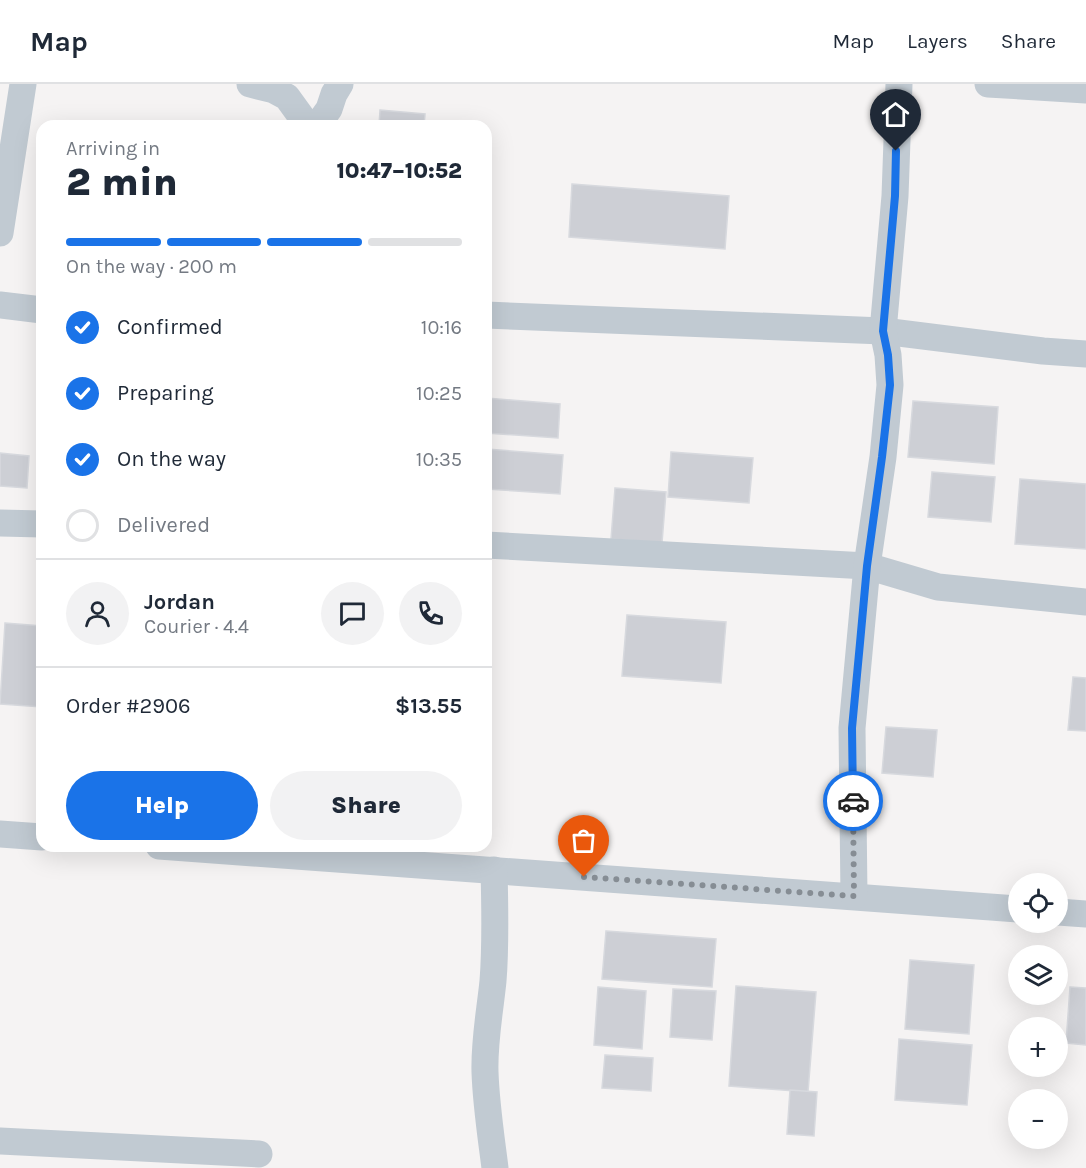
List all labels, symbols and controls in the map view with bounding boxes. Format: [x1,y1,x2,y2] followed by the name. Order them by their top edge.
[30,25,88,58] text: Map
[832,29,874,53] text: Map
[907,29,968,53] text: Layers
[1001,29,1056,53] text: Share
[870,89,921,151] pin
[879,98,912,131] icon: home
[66,137,160,160] text: Arriving in
[336,158,462,184] text: 10:47–10:52
[66,159,178,205] text: 2 min
[66,255,237,278] text: On the way · 200 m
[66,311,99,344] icon: check
[117,314,223,340] text: Confirmed
[421,316,462,339] text: 10:16
[66,377,99,410] icon: check
[117,380,214,406] text: Preparing
[416,382,462,405] text: 10:25
[66,443,99,476] icon: check
[117,446,226,472] text: On the way
[416,448,462,471] text: 10:35
[117,512,210,538] text: Delivered
[66,582,129,645] button: person
[321,582,384,645] button: chat
[399,582,462,645] button: phone
[144,589,215,615] text: Jordan
[144,615,249,638] text: Courier · 4.4
[66,693,191,719] text: Order #2906
[395,693,462,719] text: $13.55
[66,771,258,840] button: Help
[270,771,462,840] button: Share
[823,771,883,831] courier
[837,785,870,818] icon: car
[558,815,609,877] pin
[567,824,600,857] icon: bag
[1008,873,1068,1149] map controls
[1008,873,1068,933] button: locate
[1008,945,1068,1005] button: layers
[1008,1017,1068,1077] button: +
[1008,1089,1068,1149] button: −

